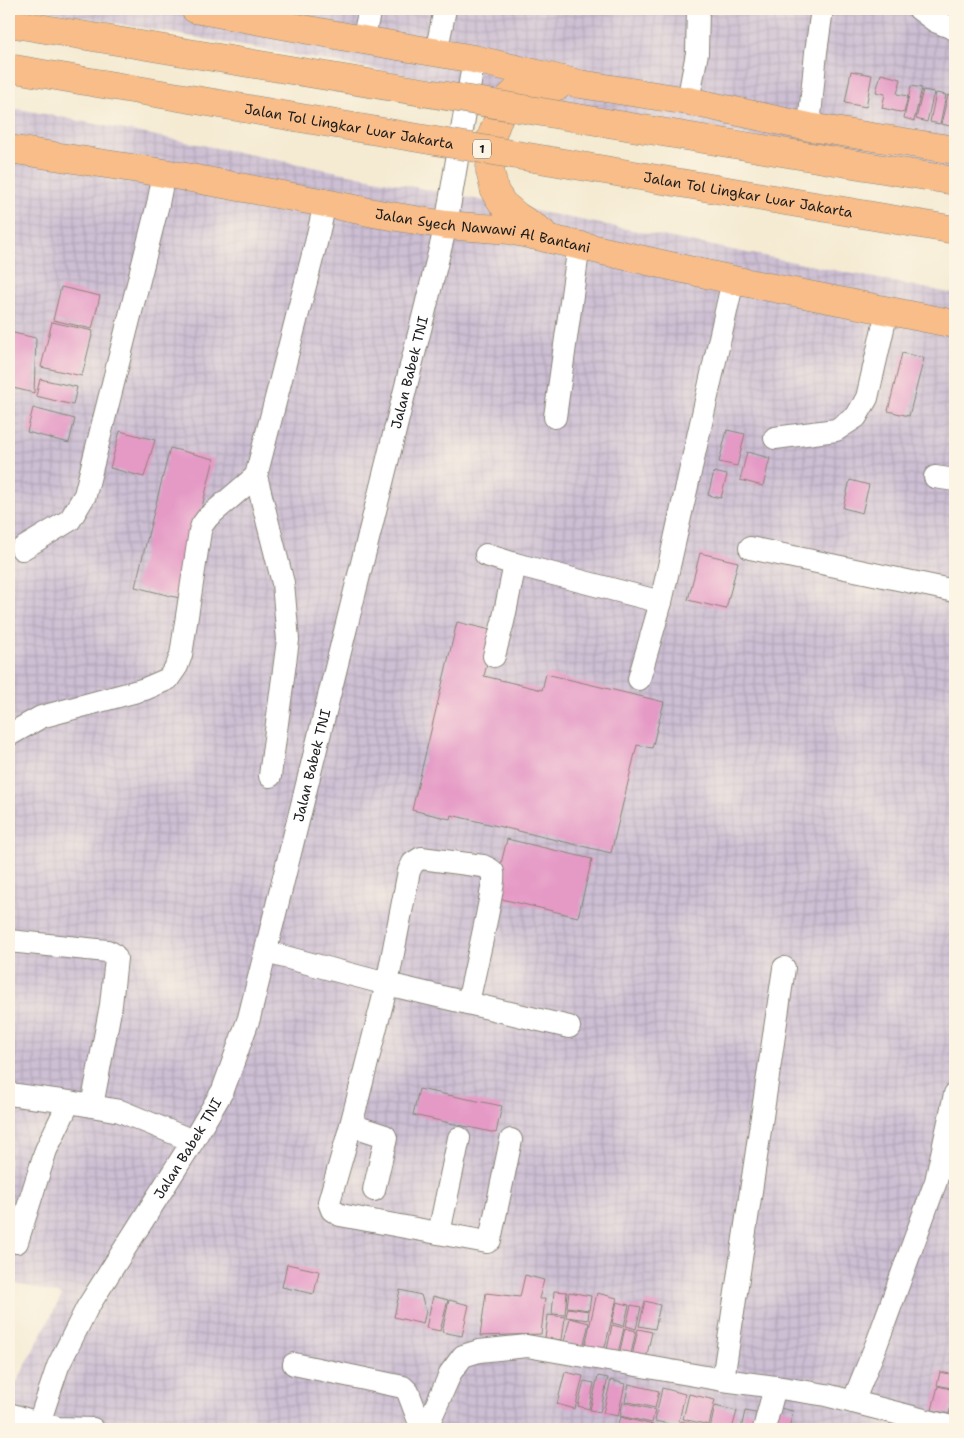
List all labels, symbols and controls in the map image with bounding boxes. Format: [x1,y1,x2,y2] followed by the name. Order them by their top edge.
[243,99,455,153] street label: Jalan Tol Lingkar Luar Jakarta
[473,140,491,158] road number: 1
[642,168,855,221] street label: Jalan Tol Lingkar Luar Jakarta
[374,205,592,257] street label: Jalan Syech Nawawi Al Bantani
[387,314,432,431] street label: Jalan Babek TNI
[289,707,334,824] street label: Jalan Babek TNI
[150,1094,226,1202] street label: Jalan Babek TNI

